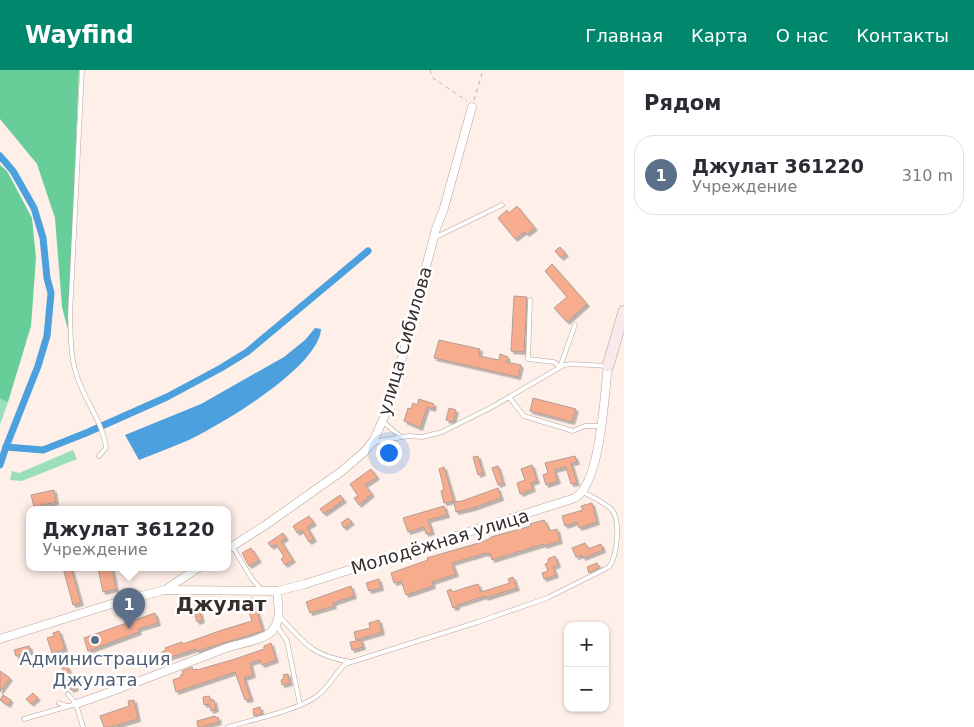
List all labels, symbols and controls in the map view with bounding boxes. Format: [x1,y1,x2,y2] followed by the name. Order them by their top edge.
[25,21,134,49] text: Wayfind
[585,25,663,46] text: Главная
[691,25,748,46] text: Карта
[776,25,828,46] text: О нас
[856,25,949,46] text: Контакты
[644,91,721,115] text: Рядом
[692,155,864,177] text: Джулат 361220
[655,166,667,185] text: 1
[902,166,953,185] text: 310 m
[692,177,797,196] text: Учреждение
[373,264,436,418] street label: улица Сибилова
[376,440,402,466] your location
[348,504,532,579] street label: Молодёжная улица
[26,506,231,571] popup
[43,518,214,540] text: Джулат 361220
[43,540,148,559] text: Учреждение
[113,588,145,629] pin: 1
[176,592,267,616] district label: Джулат
[564,622,609,712] map controls
[564,622,609,667] button: +
[89,634,101,646] marker: Администрация Джулата
[19,648,171,690] place label: Администрация Джулата
[564,667,609,712] button: −

